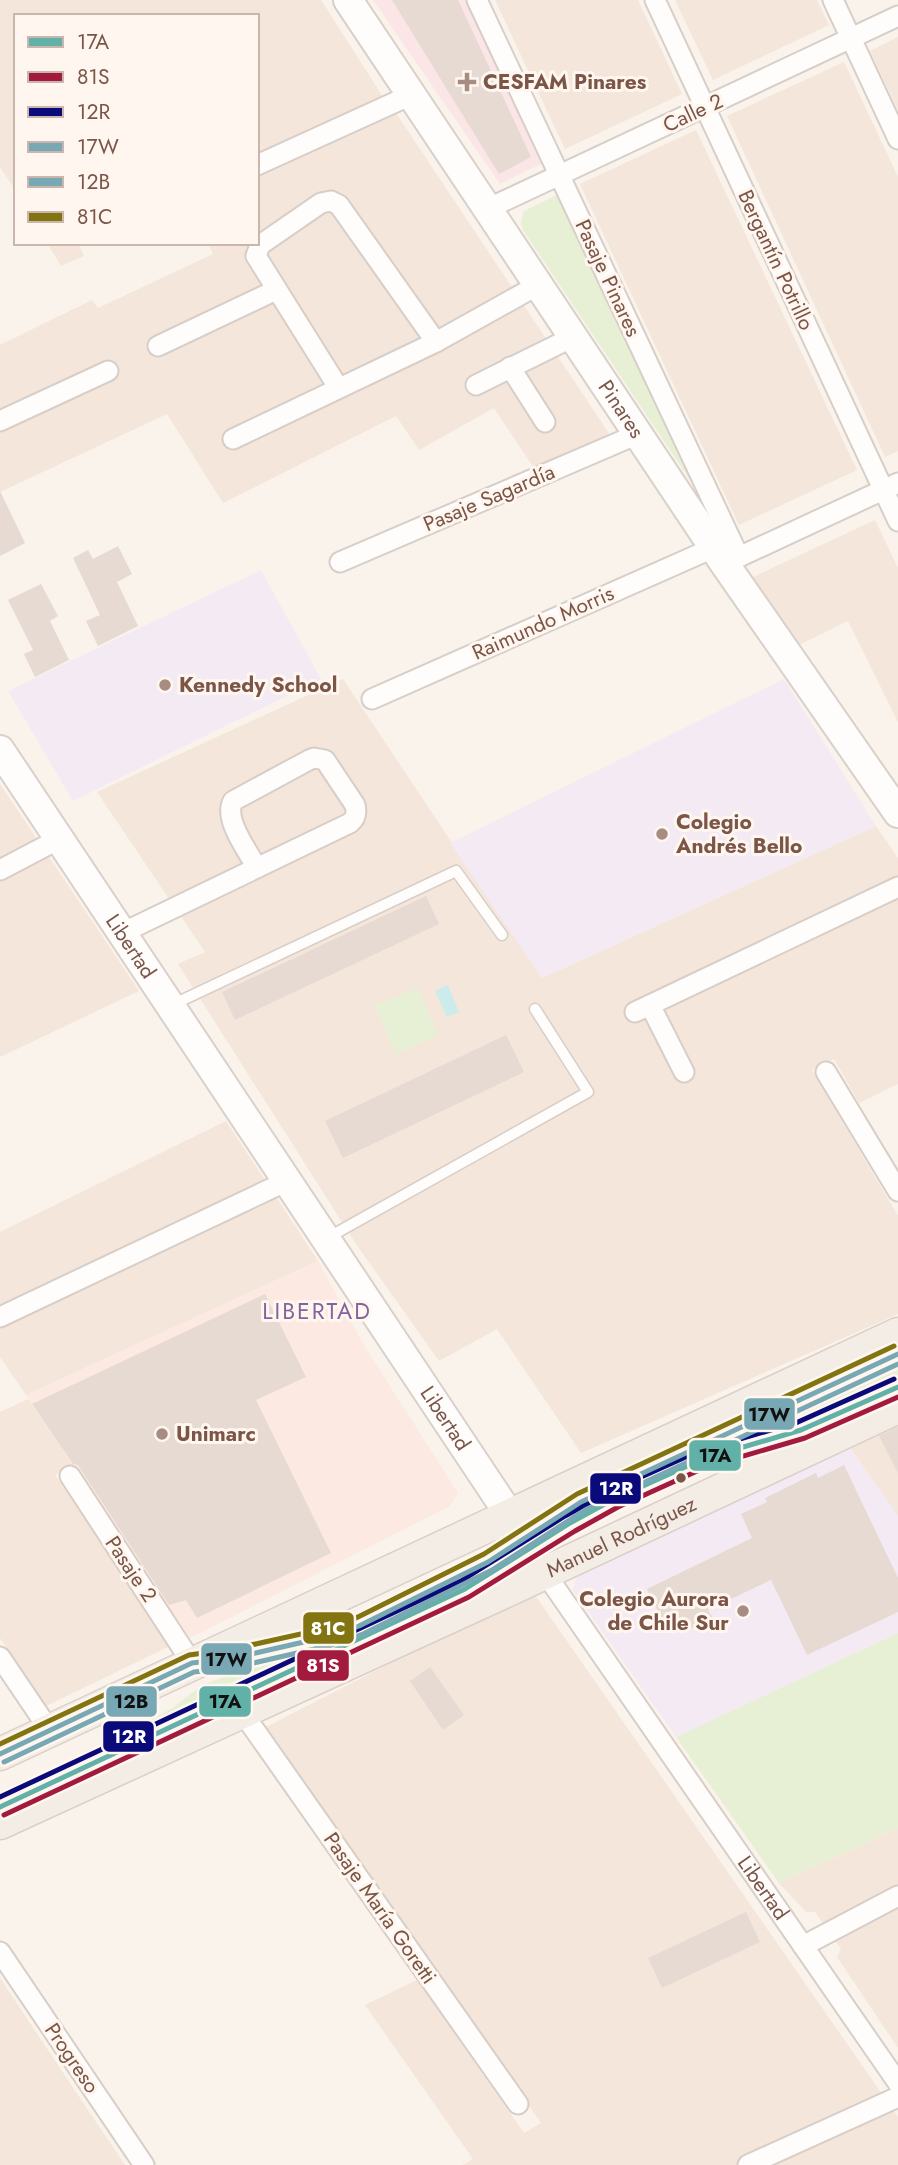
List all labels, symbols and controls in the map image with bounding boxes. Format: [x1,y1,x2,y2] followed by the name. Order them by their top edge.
[14,14,259,245] legend
[77,27,109,57] text: 17A
[77,62,109,92] text: 81S
[483,67,647,97] place label: CESFAM Pinares
[457,72,477,92] marker: CESFAM Pinares
[658,86,728,140] street label: Calle 2
[77,97,110,127] text: 12R
[77,132,119,162] text: 17W
[77,167,110,197] text: 12B
[730,185,822,335] street label: Bergantín Potrillo
[77,202,112,232] text: 81C
[568,214,648,342] street label: Pasaje Pinares
[591,374,652,444] street label: Pinares
[419,457,559,539] street label: Pasaje Sagardía
[467,578,619,668] street label: Raimundo Morris
[179,670,337,700] place label: Kennedy School
[157,677,173,693] marker: Kennedy School
[675,807,802,861] place label: Colegio Andrés Bello
[654,826,670,842] marker: Colegio Andrés Bello
[98,908,163,985] street label: Libertad
[262,1294,372,1328] district label: LIBERTAD
[413,1380,478,1457] street label: Libertad
[743,1397,796,1431] line badge: 17W
[748,1401,791,1428] text: 17W
[176,1419,256,1449] place label: Unimarc
[154,1426,170,1442] marker: Unimarc
[688,1439,742,1472] line badge: 17A
[698,1442,732,1469] text: 17A
[674,1471,688,1485] unlabelled marker
[589,1472,642,1505] line badge: 12R
[599,1475,634,1502] text: 12R
[542,1489,701,1585] street label: Manuel Rodríguez
[98,1530,164,1608] street label: Pasaje 2
[579,1584,729,1638] place label: Colegio Aurora de Chile Sur
[735,1603,751,1619] marker: Colegio Aurora de Chile Sur
[302,1611,355,1645] line badge: 81C
[311,1615,345,1642] text: 81C
[200,1642,253,1676] line badge: 17W
[205,1646,248,1673] text: 17W
[296,1649,350,1682] line badge: 81S
[306,1652,340,1679] text: 81S
[105,1685,158,1718] line badge: 12B
[198,1685,252,1718] line badge: 17A
[114,1688,148,1715] text: 12B
[208,1688,242,1715] text: 17A
[102,1720,155,1753] line badge: 12R
[112,1723,147,1750] text: 12R
[316,1826,444,1990] street label: Pasaje María Goretti
[730,1850,796,1926] street label: Libertad
[37,2017,107,2099] street label: Progreso

